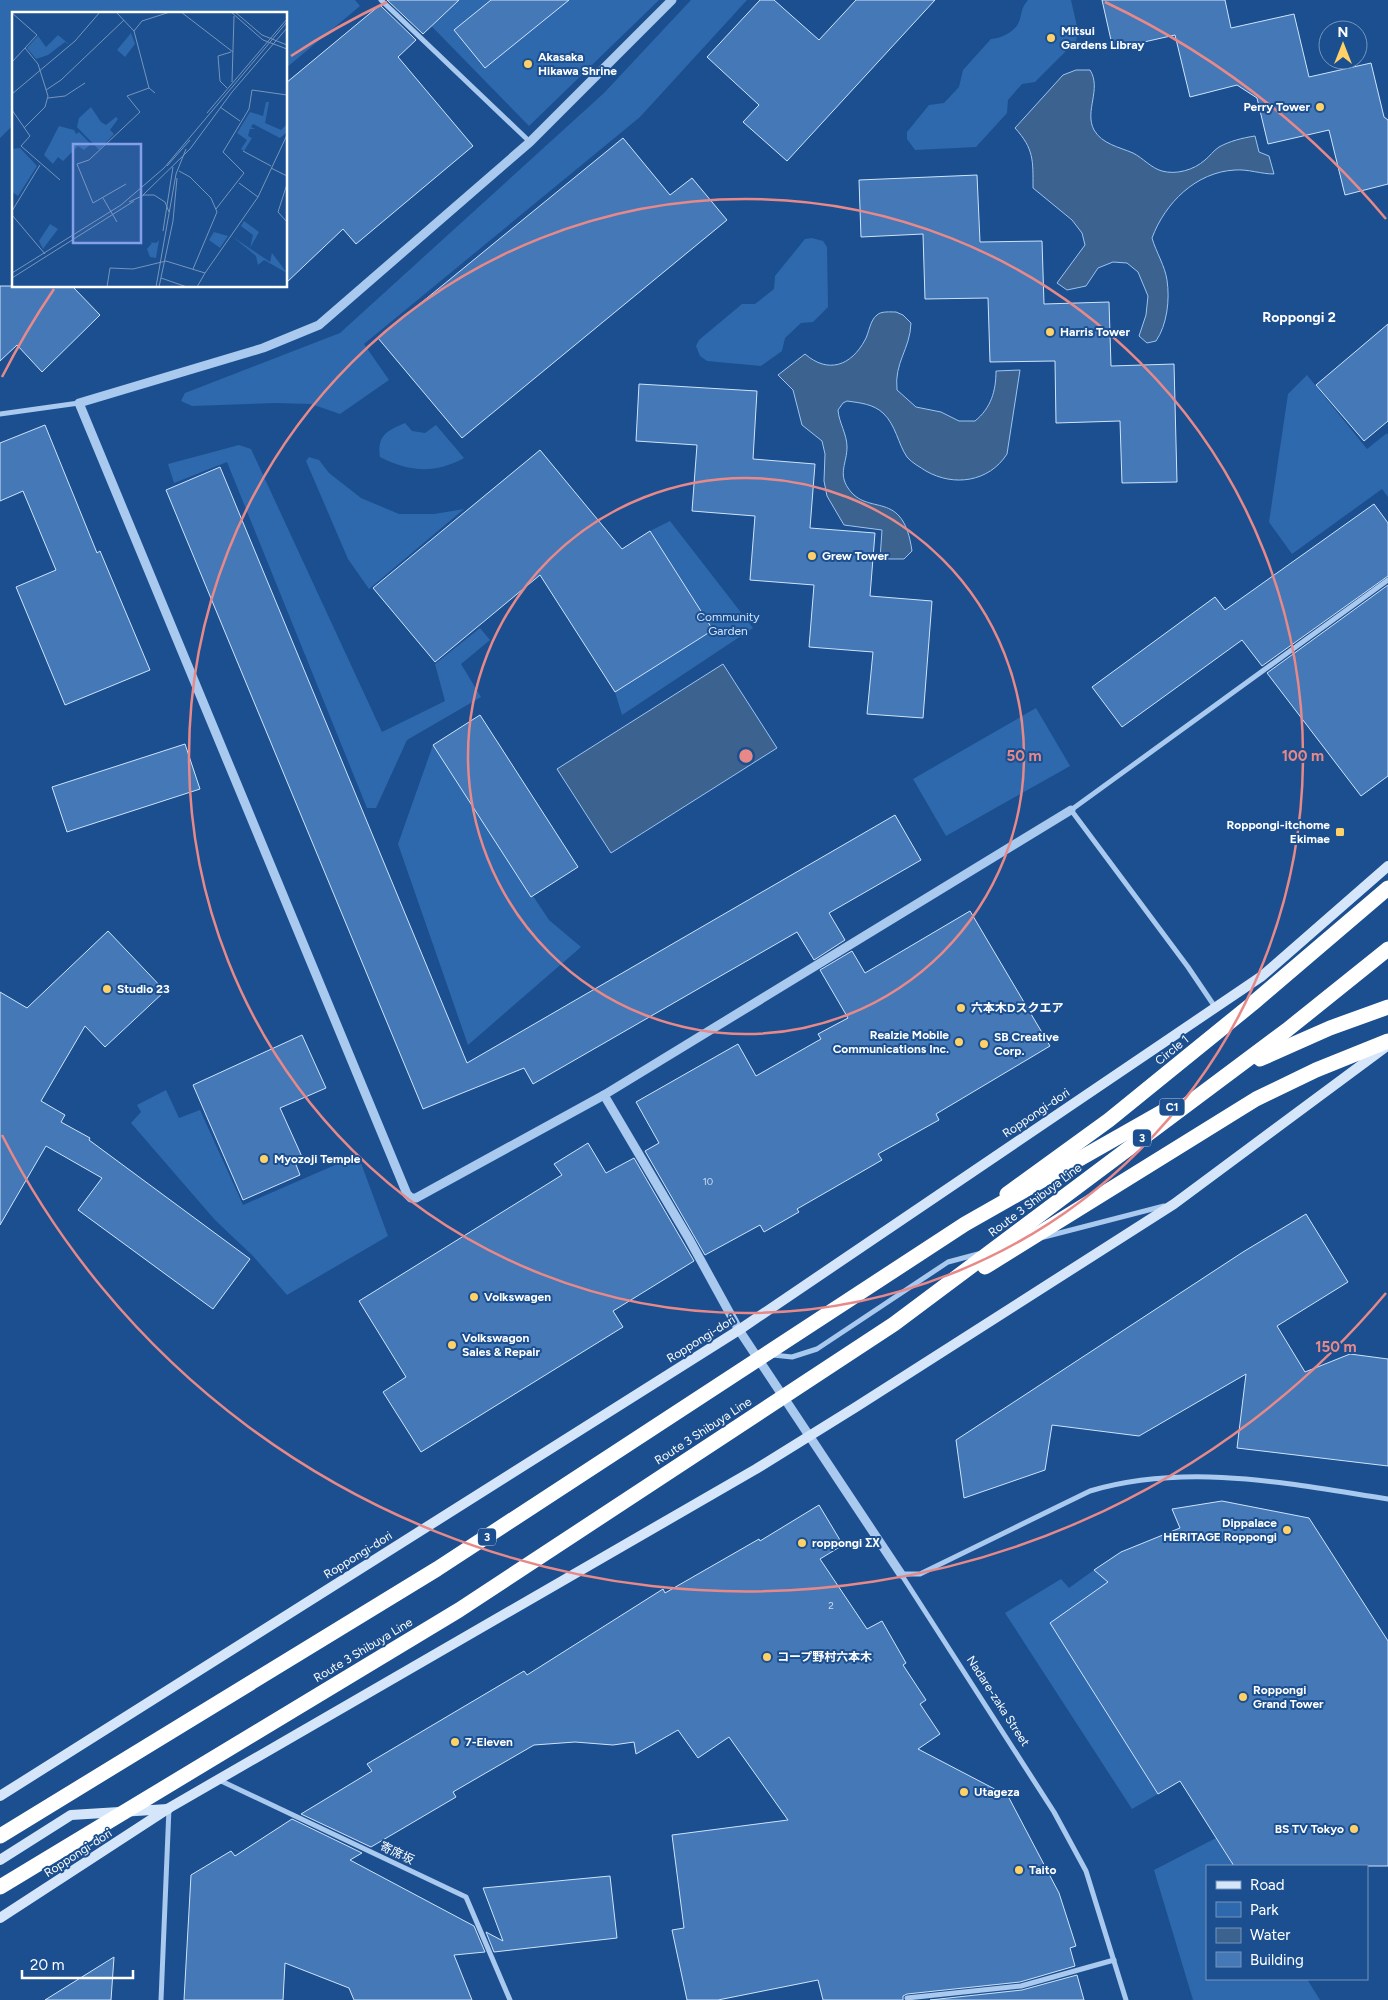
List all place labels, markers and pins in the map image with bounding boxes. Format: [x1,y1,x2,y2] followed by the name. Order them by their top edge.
[1061,24,1144,52] place label: Mitsui Gardens Libray
[1045,32,1057,44] marker: Mitsui Gardens Libray
[538,50,617,78] place label: Akasaka Hikawa Shrine
[522,58,534,70] marker: Akasaka Hikawa Shrine
[1243,100,1310,114] place label: Perry Tower
[1314,101,1326,113] marker: Perry Tower
[1060,325,1130,339] place label: Harris Tower
[1044,326,1056,338] marker: Harris Tower
[822,549,889,563] place label: Grew Tower
[806,550,818,562] marker: Grew Tower
[737,747,755,765] centre of rings
[1226,818,1330,846] place label: Roppongi-itchome Ekimae
[1334,826,1346,838] marker: Roppongi-itchome Ekimae
[117,982,170,996] place label: Studio 23
[101,983,113,995] marker: Studio 23
[971,1001,1063,1015] place label: 六本木Dスクエア
[955,1002,967,1014] marker: 六本木Dスクエア
[833,1028,949,1056] place label: Realzie Mobile Communications Inc.
[994,1030,1059,1058] place label: SB Creative Corp.
[953,1036,965,1048] marker: Realzie Mobile Communications Inc.
[978,1038,990,1050] marker: SB Creative Corp.
[274,1152,361,1166] place label: Myozoji Temple
[258,1153,270,1165] marker: Myozoji Temple
[484,1290,551,1304] place label: Volkswagen
[468,1291,480,1303] marker: Volkswagen
[462,1331,540,1359] place label: Volkswagon Sales & Repair
[446,1339,458,1351] marker: Volkswagon Sales & Repair
[1163,1516,1277,1544] place label: Dippalace HERITAGE Roppongi
[1281,1524,1293,1536] marker: Dippalace HERITAGE Roppongi
[812,1536,880,1550] place label: roppongi ΣΧ
[796,1537,808,1549] marker: roppongi ΣΧ
[777,1650,872,1664] place label: コープ野村六本木
[761,1651,773,1663] marker: コープ野村六本木
[1253,1683,1324,1711] place label: Roppongi Grand Tower
[1237,1691,1249,1703] marker: Roppongi Grand Tower
[465,1735,513,1749] place label: 7-Eleven
[449,1736,461,1748] marker: 7-Eleven
[974,1785,1020,1799] place label: Utageza
[958,1786,970,1798] marker: Utageza
[1275,1822,1344,1836] place label: BS TV Tokyo
[1348,1823,1360,1835] marker: BS TV Tokyo
[1029,1863,1056,1877] place label: Taito
[1013,1864,1025,1876] marker: Taito

